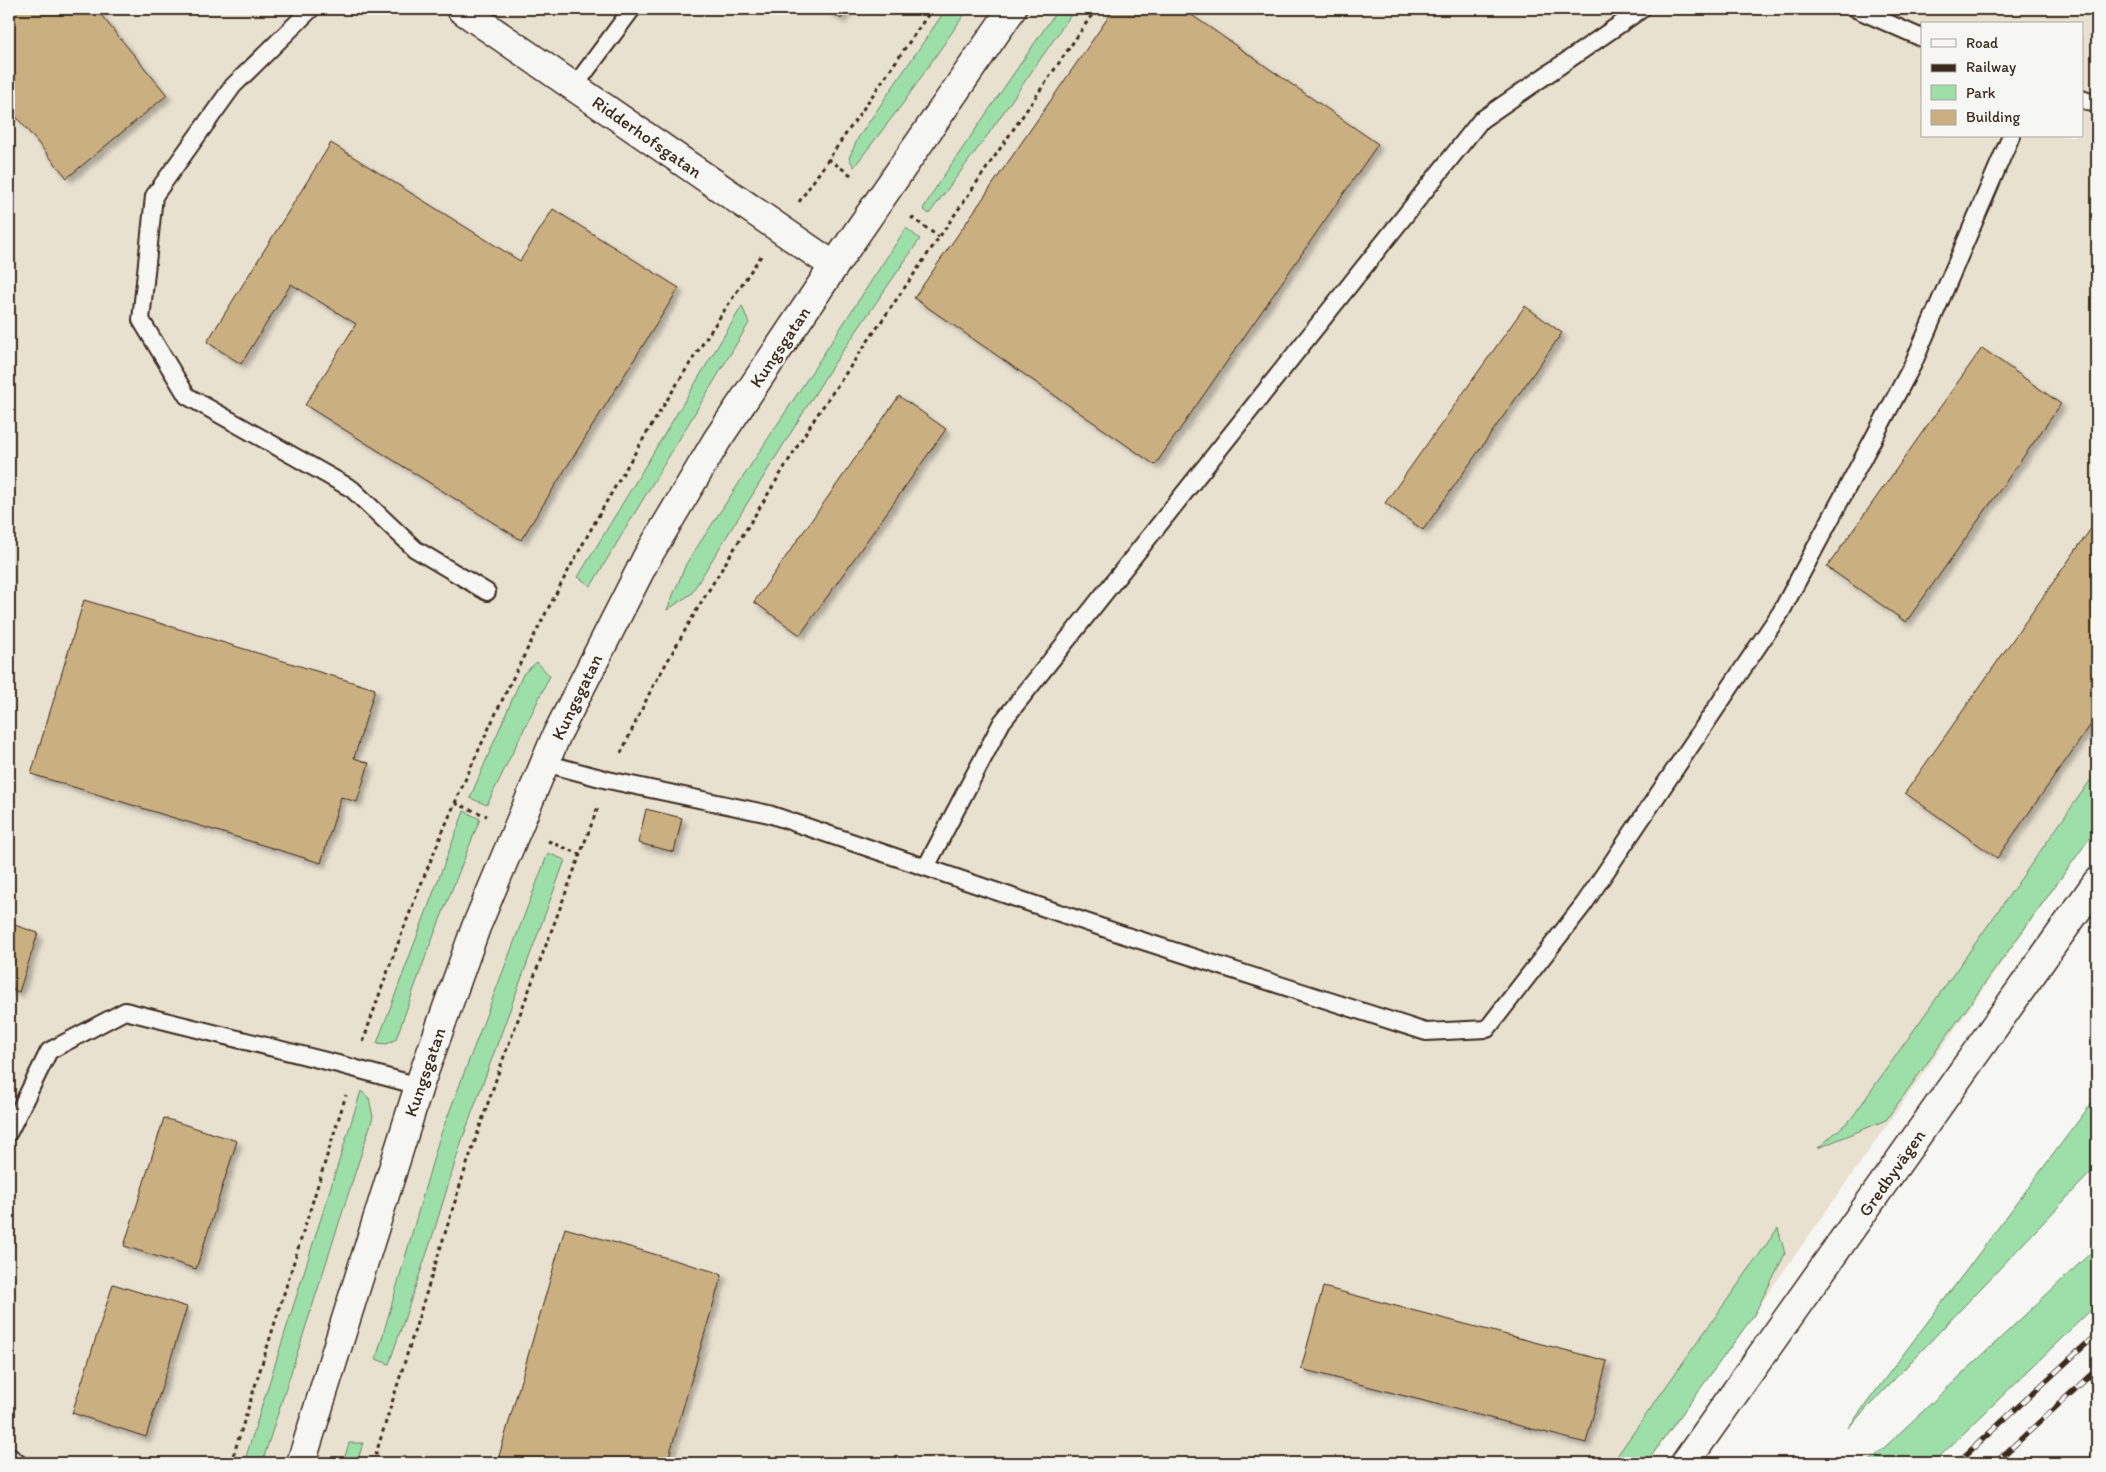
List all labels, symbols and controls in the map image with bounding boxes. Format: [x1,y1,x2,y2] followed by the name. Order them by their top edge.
[1921,22,2084,138] legend
[1966,34,1999,52] text: Road
[1966,58,2016,76] text: Railway
[1966,84,1996,102] text: Park
[588,91,706,183] street label: Ridderhofsgatan
[1966,108,2020,126] text: Building
[745,302,815,392] street label: Kungsgatan
[547,650,607,744] street label: Kungsgatan
[399,1024,451,1120] street label: Kungsgatan
[1854,1125,1930,1221] street label: Gredbyvägen

